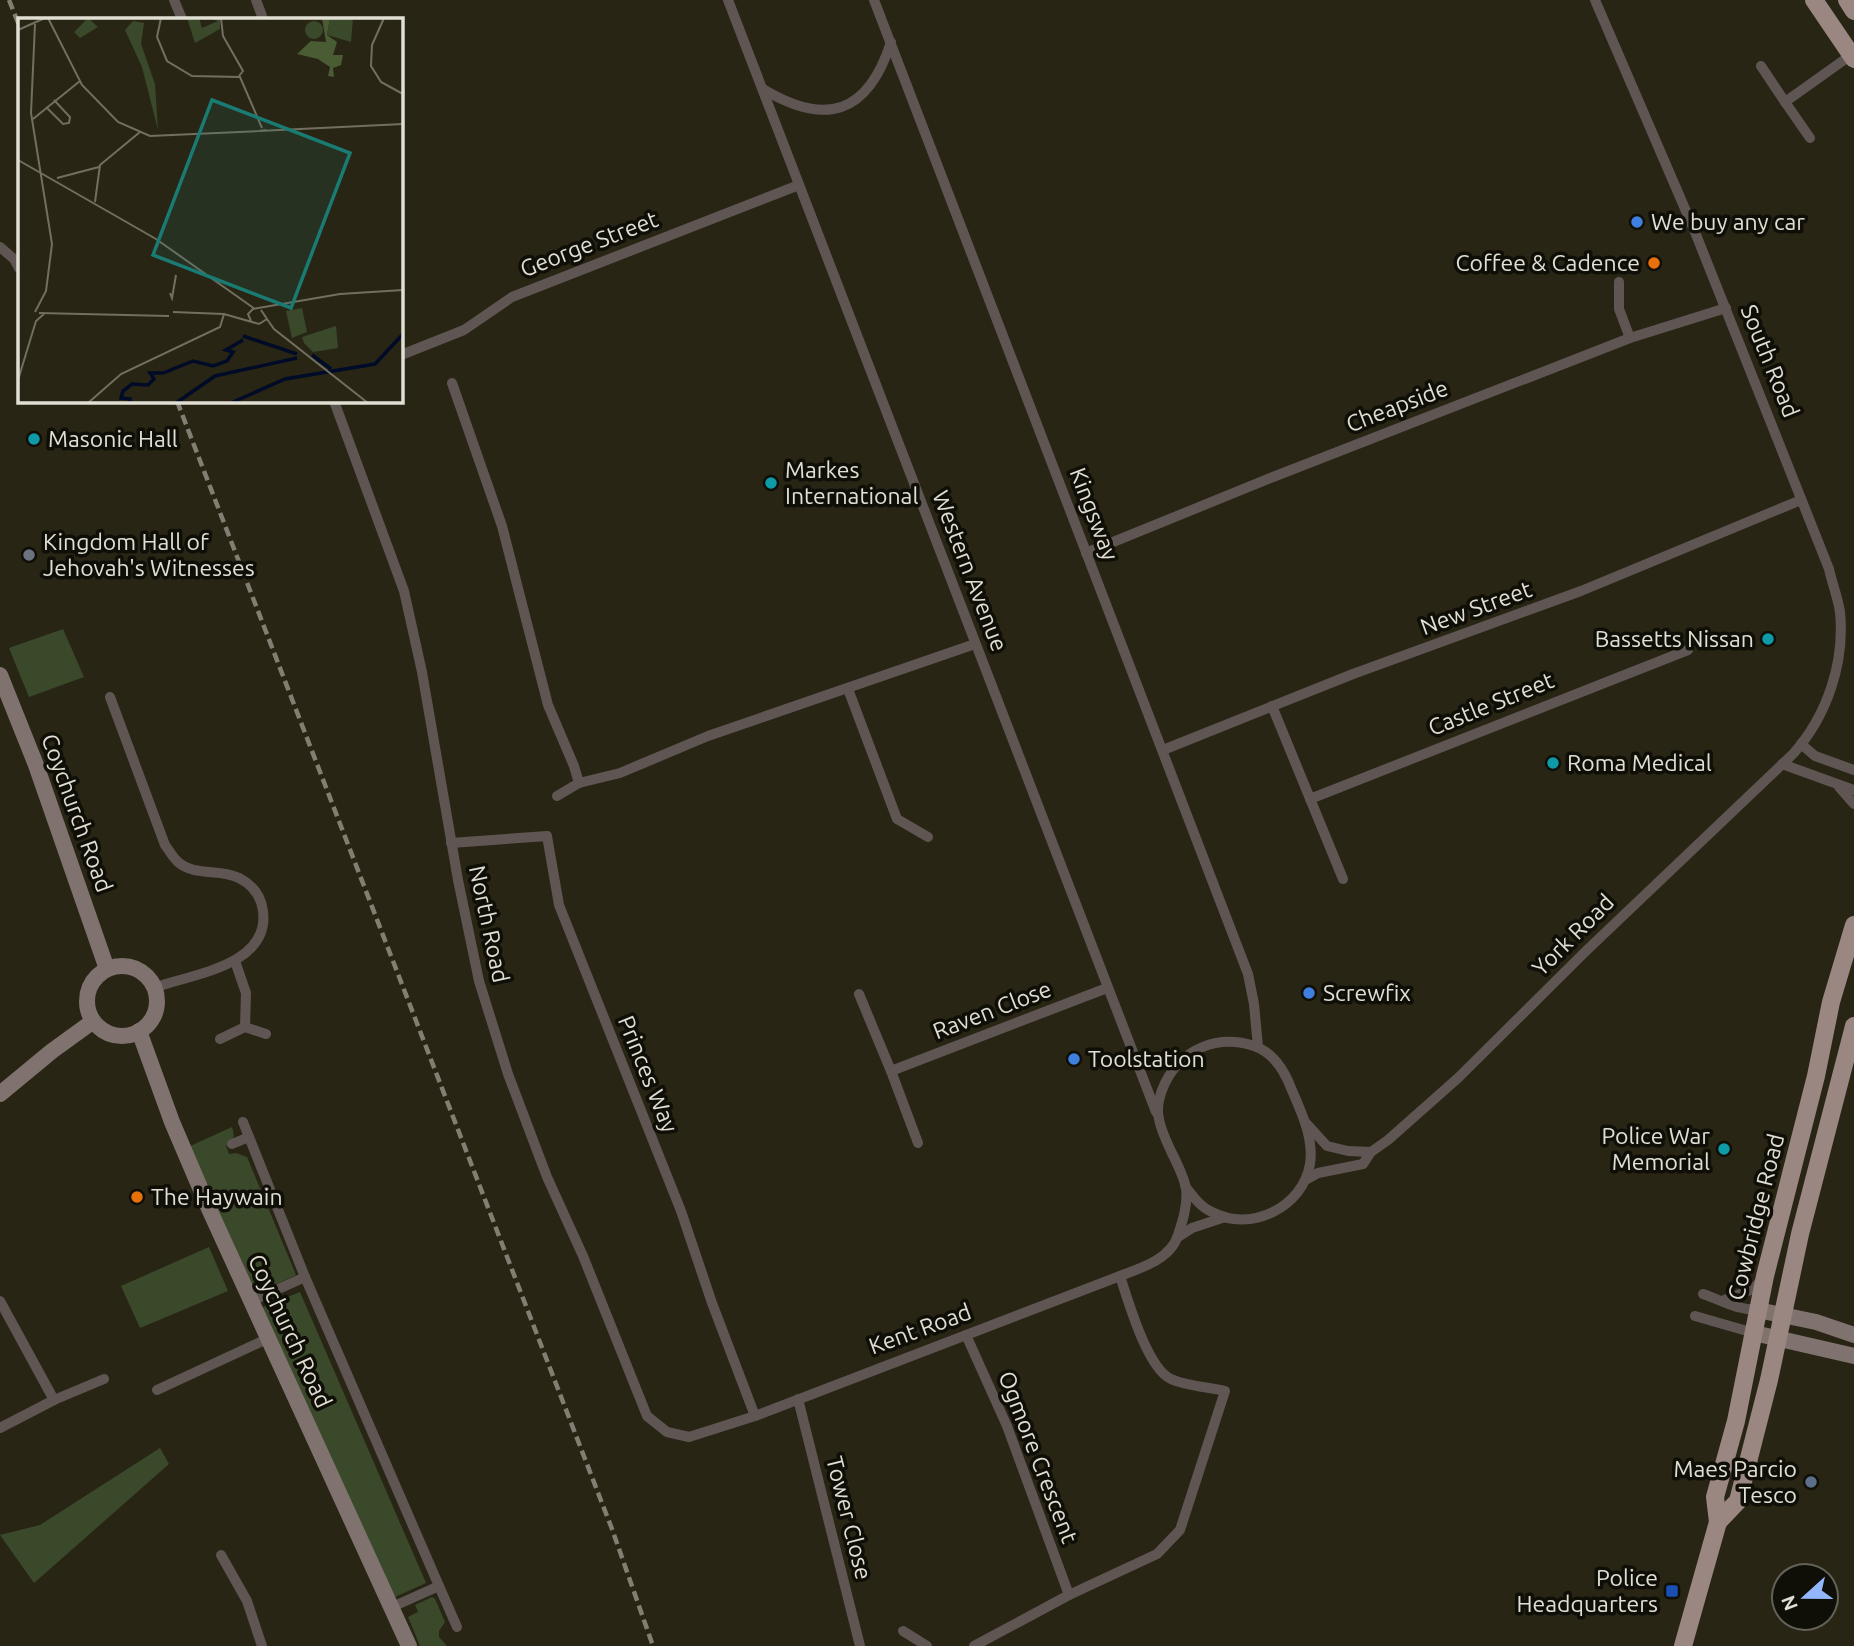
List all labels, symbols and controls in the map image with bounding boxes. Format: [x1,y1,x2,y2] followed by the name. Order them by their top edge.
[18,18,402,402] inset map
[516,206,661,281] street label: George Street
[1651,209,1805,234] place label: We buy any car
[1629,214,1645,230] marker: We buy any car
[1455,250,1640,275] place label: Coffee & Cadence
[1646,255,1662,271] marker: Coffee & Cadence
[1737,301,1804,421] street label: South Road
[1342,375,1451,436] street label: Cheapside
[48,426,178,451] place label: Masonic Hall
[26,431,42,447] marker: Masonic Hall
[785,457,918,508] place label: Markes International
[1065,464,1124,564] street label: Kingsway
[763,475,779,491] marker: Markes International
[928,487,1013,655] street label: Western Avenue
[43,529,255,580] place label: Kingdom Hall of Jehovah's Witnesses
[21,547,37,563] marker: Kingdom Hall of Jehovah's Witnesses
[1417,576,1535,639] street label: New Street
[1595,626,1754,651] place label: Bassetts Nissan
[1760,631,1776,647] marker: Bassetts Nissan
[1424,667,1557,740] street label: Castle Street
[37,730,118,895] street label: Coychurch Road
[1567,750,1712,775] place label: Roma Medical
[1545,755,1561,771] marker: Roma Medical
[465,863,514,985] street label: North Road
[1527,889,1618,980] street label: York Road
[929,976,1054,1044] street label: Raven Close
[1323,980,1411,1005] place label: Screwfix
[1301,985,1317,1001] marker: Screwfix
[614,1012,683,1136] street label: Princes Way
[1088,1046,1205,1071] place label: Toolstation
[1066,1051,1082,1067] marker: Toolstation
[1601,1123,1710,1174] place label: Police War Memorial
[1723,1131,1788,1303] street label: Cowbridge Road
[1716,1141,1732,1157] marker: Police War Memorial
[151,1184,283,1209] place label: The Haywain
[129,1189,145,1205] marker: The Haywain
[244,1250,337,1411] street label: Coychurch Road
[865,1299,974,1359] street label: Kent Road
[994,1367,1083,1546] street label: Ogmore Crescent
[822,1454,877,1582] street label: Tower Close
[1673,1456,1797,1507] place label: Maes Parcio Tesco
[1803,1474,1819,1490] marker: Maes Parcio Tesco
[1770,1562,1840,1632] north arrow
[1516,1565,1658,1616] place label: Police Headquarters
[1664,1583,1680,1599] marker: Police Headquarters
[1776,1593,1802,1614] text: N

